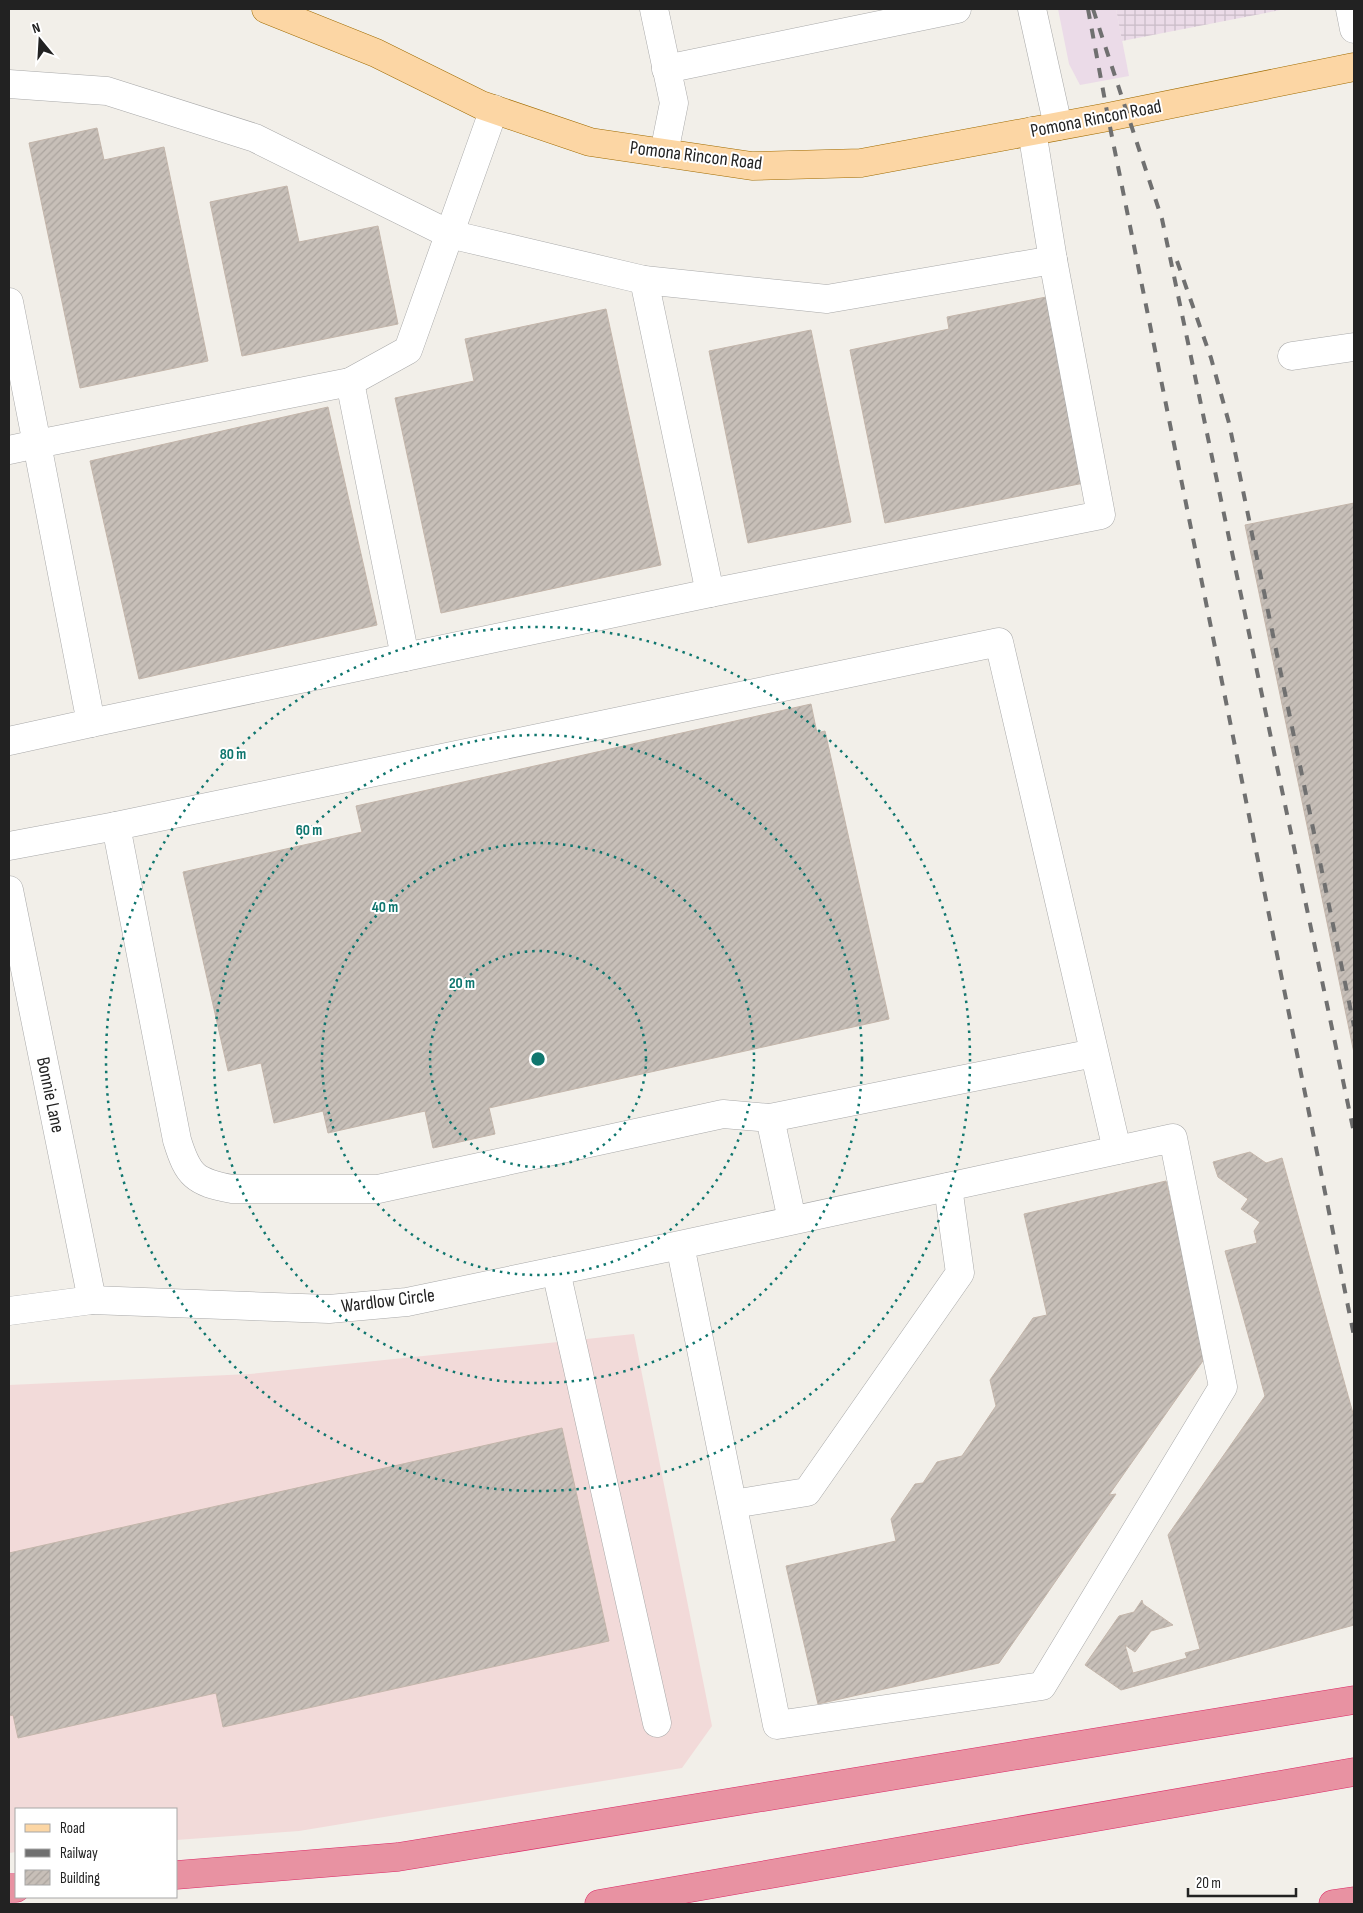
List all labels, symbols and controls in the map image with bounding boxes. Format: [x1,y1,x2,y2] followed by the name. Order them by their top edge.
[15,15,65,65] north arrow
[30,19,42,37] text: N
[1028,95,1164,143] street label: Pomona Rincon Road
[629,136,763,176] street label: Pomona Rincon Road
[220,745,246,764] text: 80 m
[296,821,322,840] text: 60 m
[372,898,398,917] text: 40 m
[449,974,475,993] text: 20 m
[529,1050,547,1068] centre of rings
[31,1055,69,1135] street label: Bonnie Lane
[340,1284,436,1318] street label: Wardlow Circle
[15,1808,178,1898] legend
[60,1819,85,1838] text: Road
[60,1844,98,1863] text: Railway
[1188,1866,1296,1898] scale bar
[60,1869,100,1888] text: Building
[1196,1874,1221,1893] text: 20 m

